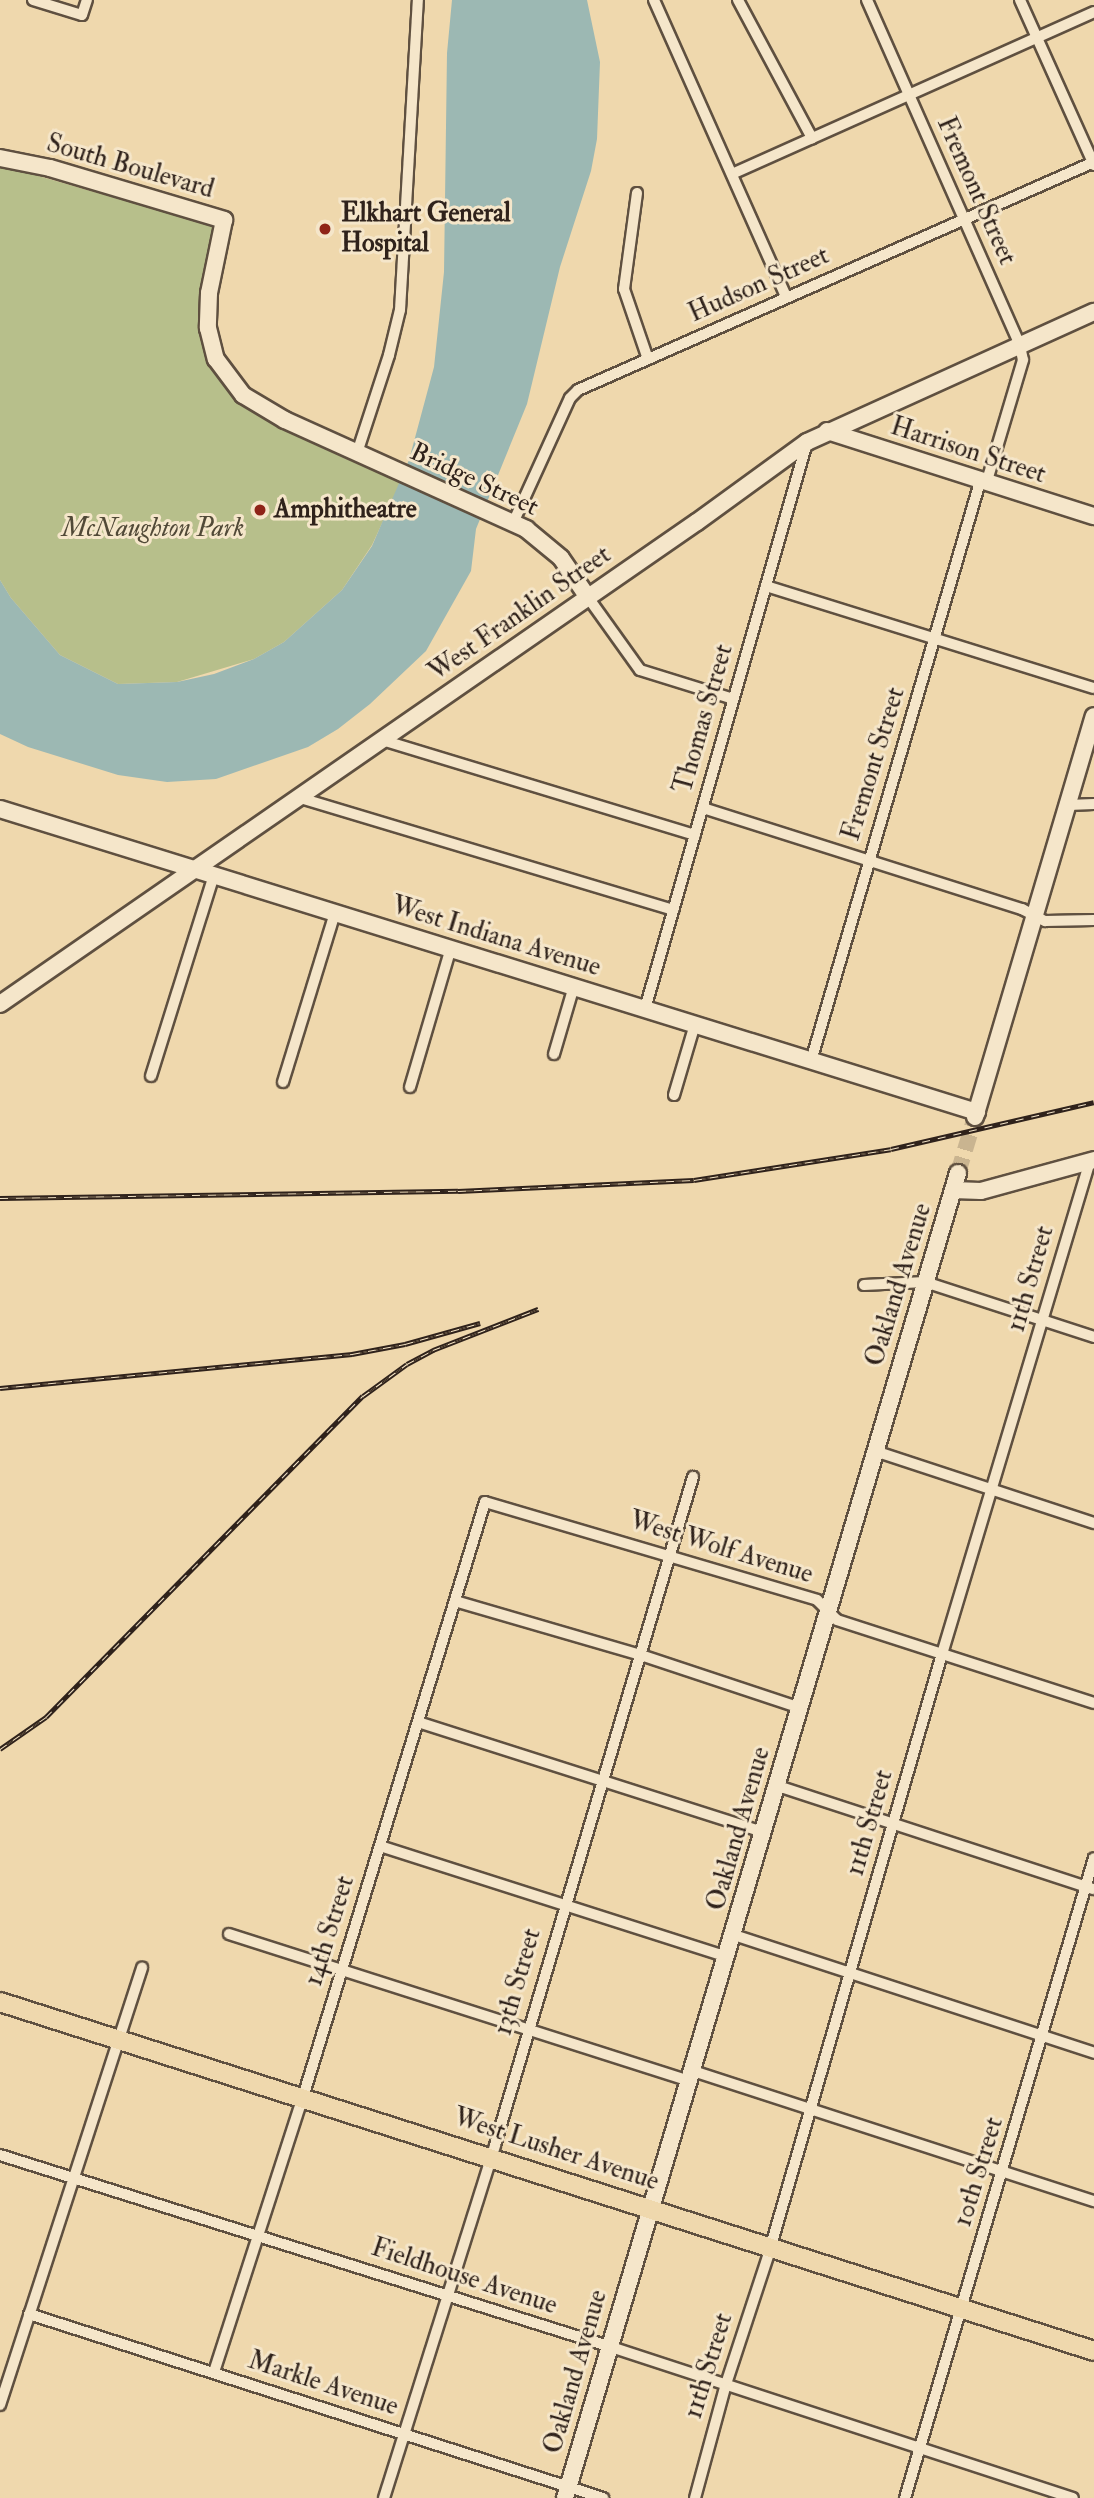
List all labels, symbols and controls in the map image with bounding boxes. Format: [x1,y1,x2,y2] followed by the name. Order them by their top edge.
[930,112,1022,270] street label: Fremont Street
[43,128,217,206] street label: South Boulevard
[341,198,511,260] place label: Elkhart General Hospital
[315,219,335,239] marker: Elkhart General Hospital
[684,240,834,330] street label: Hudson Street
[886,411,1050,491] street label: Harrison Street
[405,437,543,523] street label: Bridge Street
[274,494,417,526] place label: Amphitheatre
[252,502,268,518] marker: Amphitheatre
[62,513,244,545] park label: McNaughton Park
[423,540,617,688] street label: West Franklin Street
[668,641,740,797] street label: Thomas Street
[836,684,912,844] street label: Fremont Street
[388,890,604,984] street label: West Indiana Avenue
[859,1200,939,1370] street label: Oakland Avenue
[1001,1222,1061,1336] street label: 11th Street
[626,1505,816,1591] street label: West Wolf Avenue
[701,1744,777,1914] street label: Oakland Avenue
[840,1766,900,1880] street label: 11th Street
[298,1872,362,1990] street label: 14th Street
[488,1925,548,2039] street label: 13th Street
[449,2102,663,2198] street label: West Lusher Avenue
[948,2114,1010,2230] street label: 10th Street
[367,2232,561,2322] street label: Fieldhouse Avenue
[538,2287,614,2457] street label: Oakland Avenue
[678,2309,740,2423] street label: 11th Street
[244,2345,402,2423] street label: Markle Avenue

